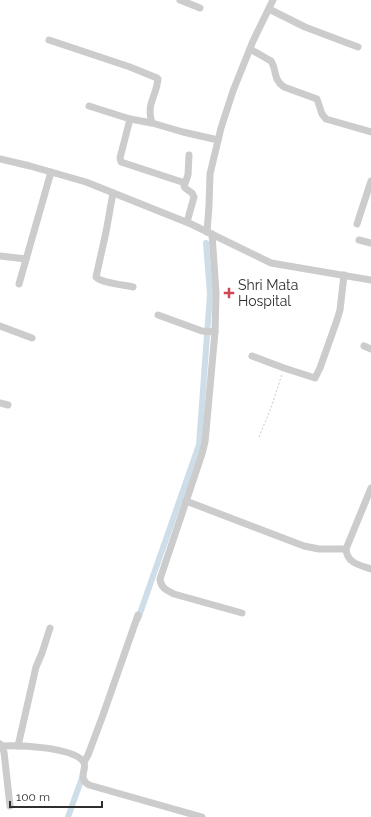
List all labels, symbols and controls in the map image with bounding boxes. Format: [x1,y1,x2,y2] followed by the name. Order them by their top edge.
[238,277,298,309] place label: Shri Mata Hospital
[223,287,235,299] marker: Shri Mata Hospital
[10,783,102,809] scale bar
[16,790,50,804] text: 100 m

